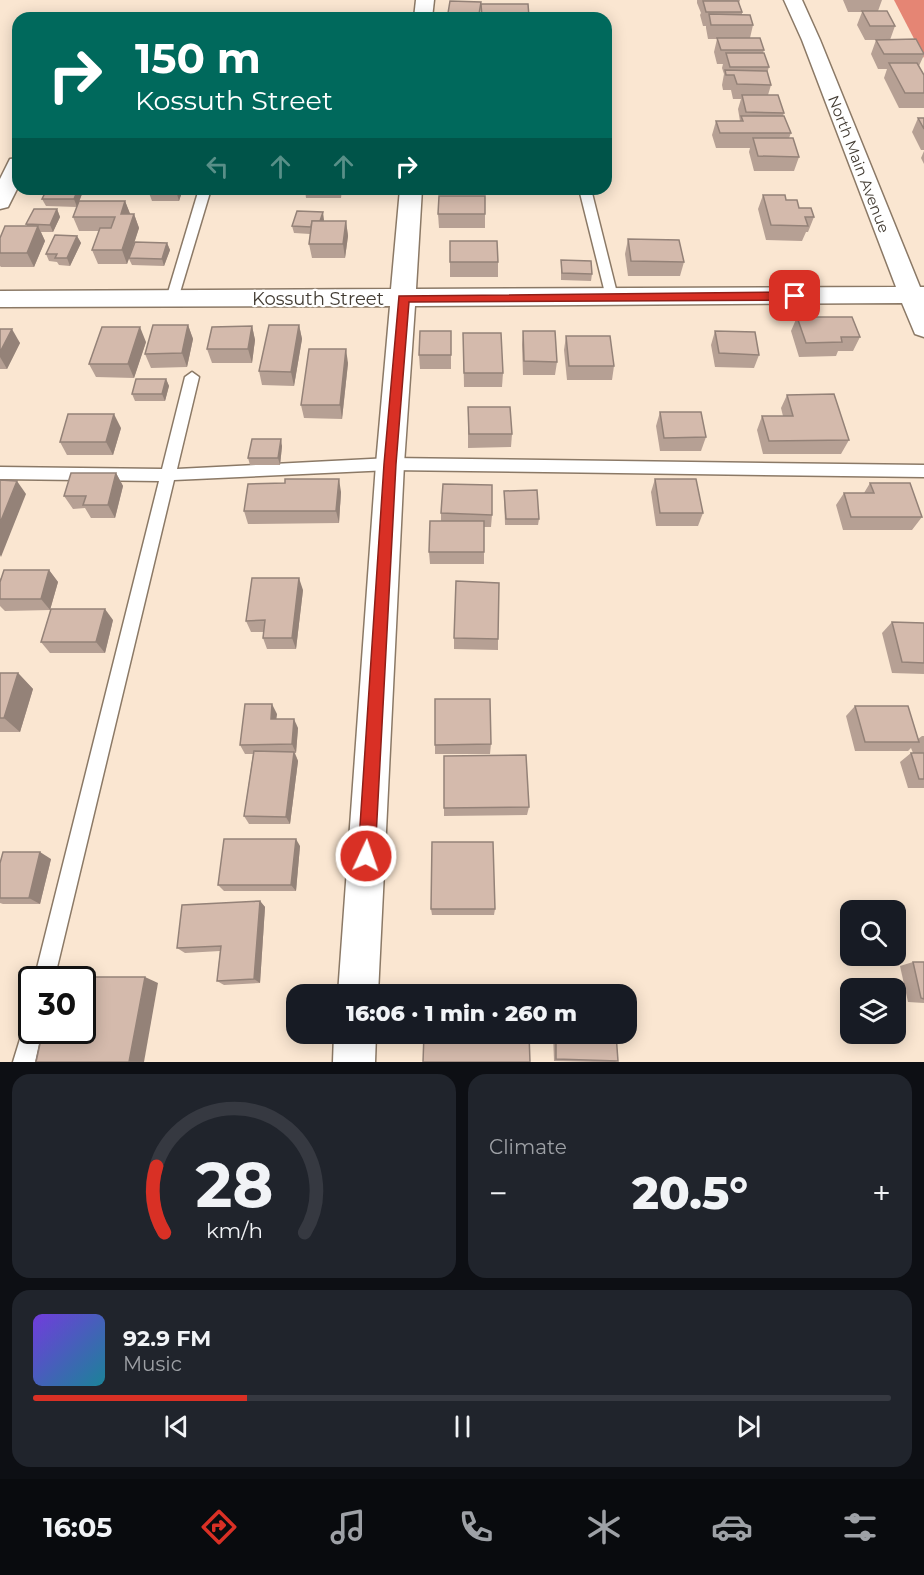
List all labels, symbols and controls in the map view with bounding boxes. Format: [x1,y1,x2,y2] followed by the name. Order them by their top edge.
[135,32,261,84] text: 150 m
[36,36,114,114] icon: right
[135,84,333,117] text: Kossuth Street
[824,92,894,236] street label: North Main Avenue
[201,150,234,183] icon: left
[264,150,297,183] icon: ahead
[327,150,360,183] icon: ahead
[390,150,423,183] icon: right
[769,270,820,321] pin
[778,279,811,312] icon: arrive
[252,288,384,310] street label: Kossuth Street
[334,824,398,888] position arrow
[840,900,906,1044] map controls
[840,900,906,966] button: search
[18,966,96,1044] speed limit sign: 30
[840,978,906,1044] button: layers
[346,1000,577,1027] text: 16:06 · 1 min · 260 m
[489,1135,567,1159] text: Climate
[195,1147,273,1223] text: 28
[632,1165,748,1220] text: 20.5°
[489,1173,508,1213] text: −
[872,1173,891,1213] text: +
[205,1217,263,1243] text: km/h
[123,1325,211,1352] text: 92.9 FM
[123,1352,182,1376] text: Music
[160,1410,193,1443] icon: previous
[446,1410,479,1443] icon: pause
[732,1410,765,1443] icon: next
[198,1506,240,1548] icon: directions
[327,1506,369,1548] icon: music
[455,1506,497,1548] icon: phone
[583,1506,625,1548] icon: climate
[711,1506,753,1548] icon: car
[839,1506,881,1548] icon: filters
[43,1511,112,1544] text: 16:05

